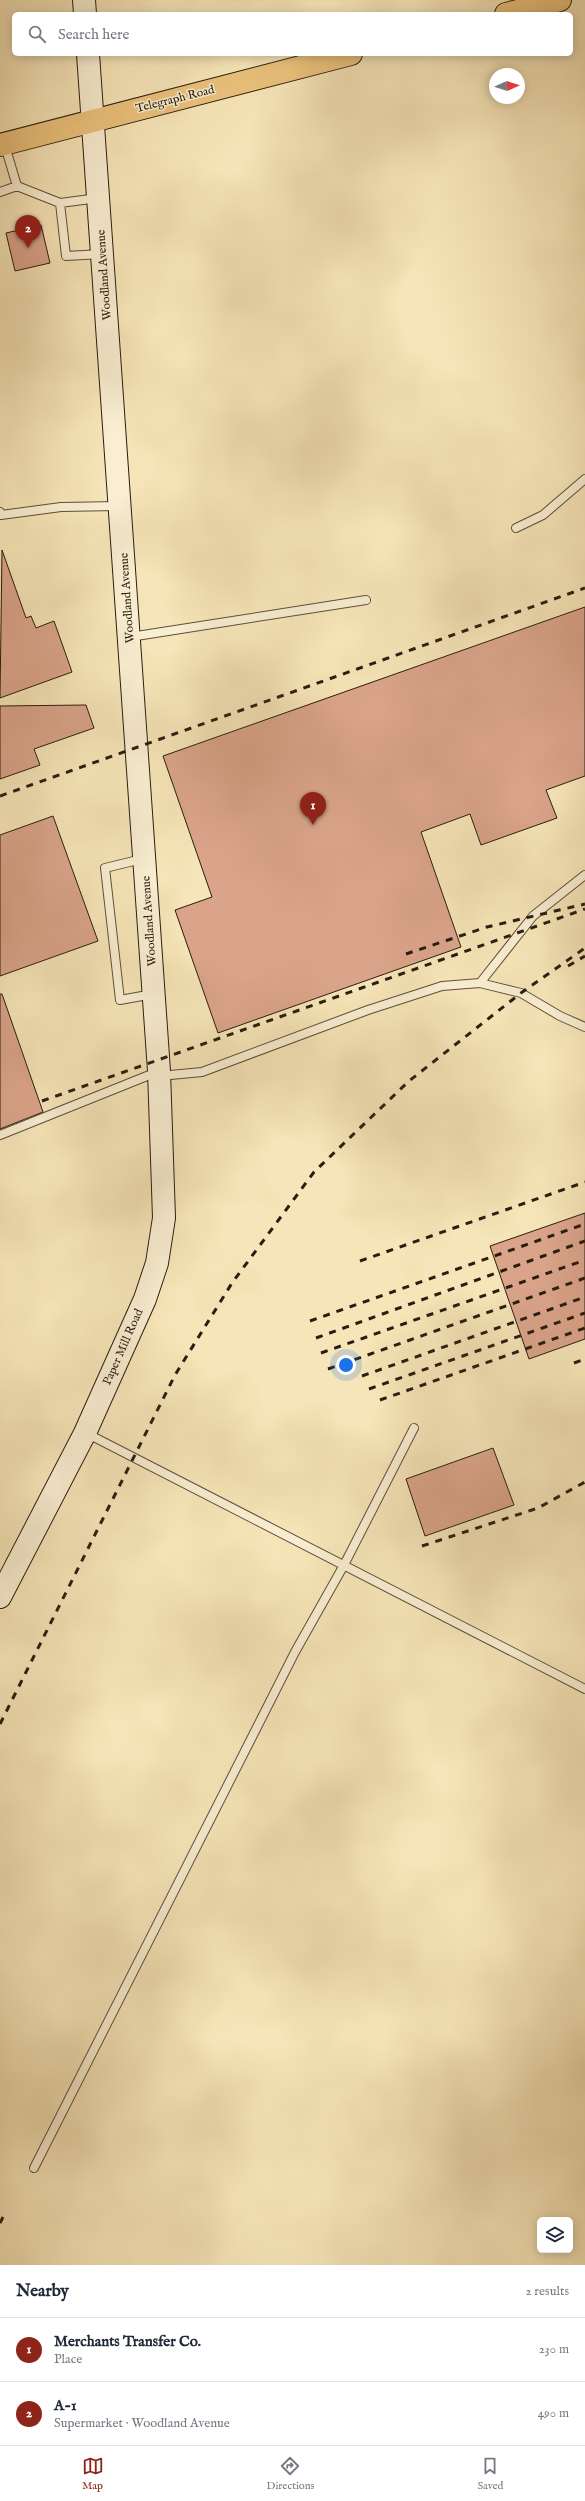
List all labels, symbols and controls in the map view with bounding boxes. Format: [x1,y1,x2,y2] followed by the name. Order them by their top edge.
[12,12,573,56] search box
[26,23,48,45] icon: search
[58,25,129,44] text: Search here
[489,68,525,104] north arrow
[134,82,217,117] street label: Telegraph Road
[15,215,41,248] pin: 2
[93,229,115,321] street label: Woodland Avenue
[116,552,138,644] street label: Woodland Avenue
[300,792,326,825] pin: 1
[138,875,160,967] street label: Woodland Avenue
[99,1306,148,1388] street label: Paper Mill Road
[336,1355,356,1375] your location
[537,2217,573,2253] map controls
[537,2217,573,2253] button: layers
[16,2281,69,2302] text: Nearby
[525,2283,569,2300] text: 2 results
[54,2332,201,2351] text: Merchants Transfer Co.
[27,2341,31,2358] text: 1
[539,2341,569,2358] text: 230 m
[54,2351,82,2368] text: Place
[54,2396,77,2415] text: A-1
[26,2405,32,2422] text: 2
[538,2405,569,2422] text: 490 m
[54,2415,230,2432] text: Supermarket · Woodland Avenue
[82,2455,104,2493] tab: Map
[267,2455,314,2493] tab: Directions
[477,2455,503,2493] tab: Saved

